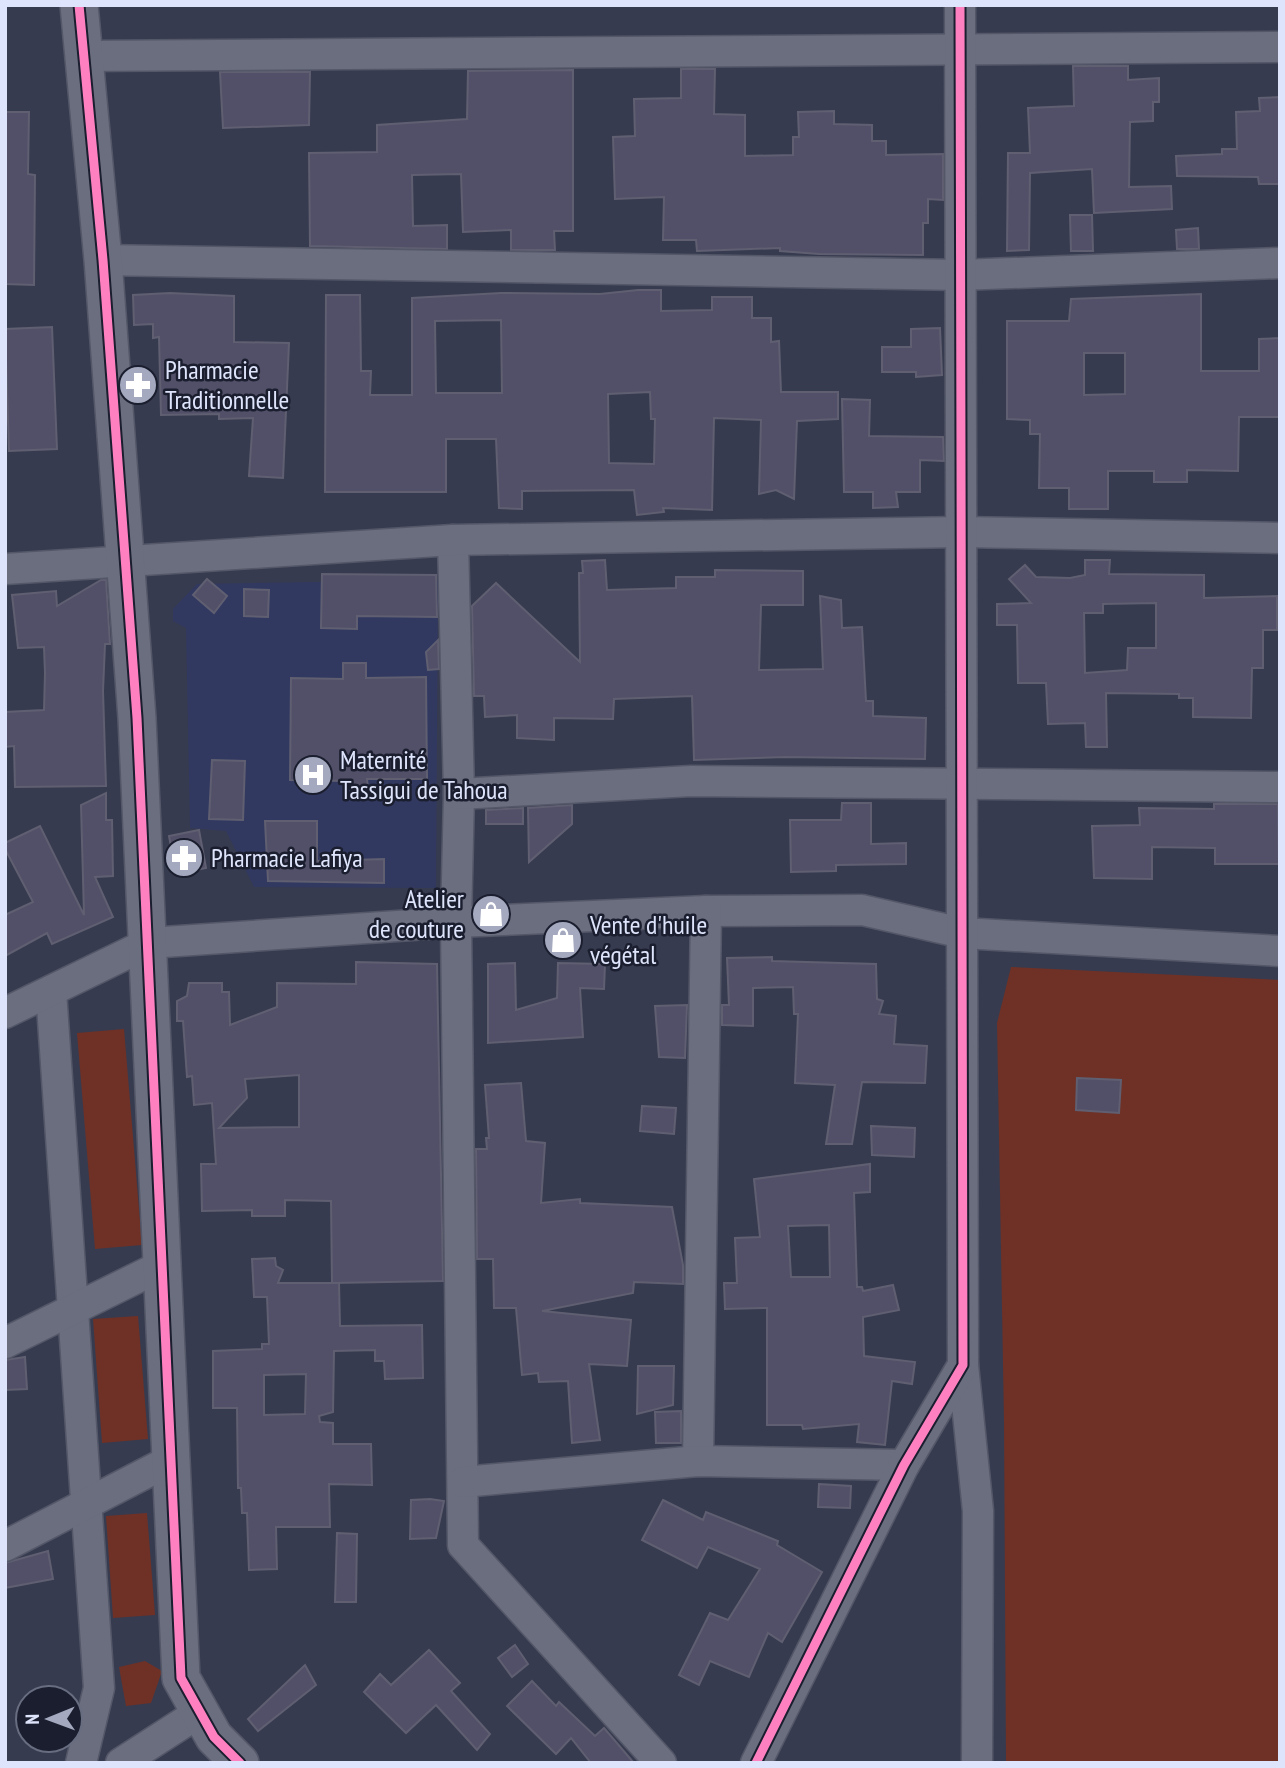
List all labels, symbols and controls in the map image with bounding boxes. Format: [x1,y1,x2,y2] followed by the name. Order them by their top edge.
[165,353,289,416] place label: Pharmacie Traditionnelle
[117,364,159,406] pharmacy icon: Pharmacie Traditionnelle
[340,743,508,806] place label: Maternité Tassigui de Tahoua
[292,754,334,796] hospital icon: Maternité Tassigui de Tahoua
[163,837,205,879] pharmacy icon: Pharmacie Lafiya
[211,841,363,874] place label: Pharmacie Lafiya
[369,882,464,945] place label: Atelier de couture
[470,893,512,935] shop icon: Atelier de couture
[589,908,707,971] place label: Vente d'huile végétal
[542,919,584,961] shop icon: Vente d'huile végétal
[14,1684,84,1754] north arrow
[20,1714,44,1725] text: N

